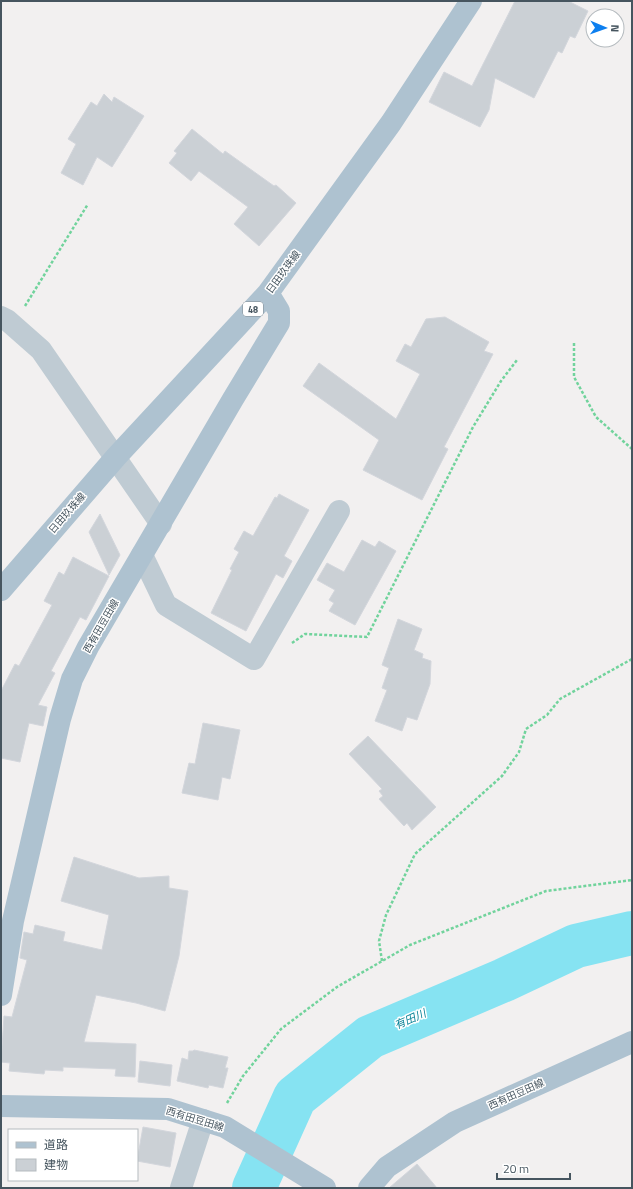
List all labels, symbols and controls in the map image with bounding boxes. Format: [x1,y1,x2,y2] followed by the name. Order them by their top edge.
[585,8,625,48] north arrow
[607,24,623,32] text: N
[262,247,304,297] street label: 日田玖珠線
[243,302,263,316] road number: 48
[45,489,89,537] street label: 日田玖珠線
[80,596,122,656] street label: 西有田豆田線
[392,1005,429,1033] water label: 有田川
[486,1075,546,1113] street label: 西有田豆田線
[164,1103,226,1135] street label: 西有田豆田線
[8,1129,138,1181] legend
[44,1135,68,1154] text: 道路
[44,1155,68,1174] text: 建物
[497,1155,570,1181] scale bar
[503,1159,529,1178] text: 20 m

